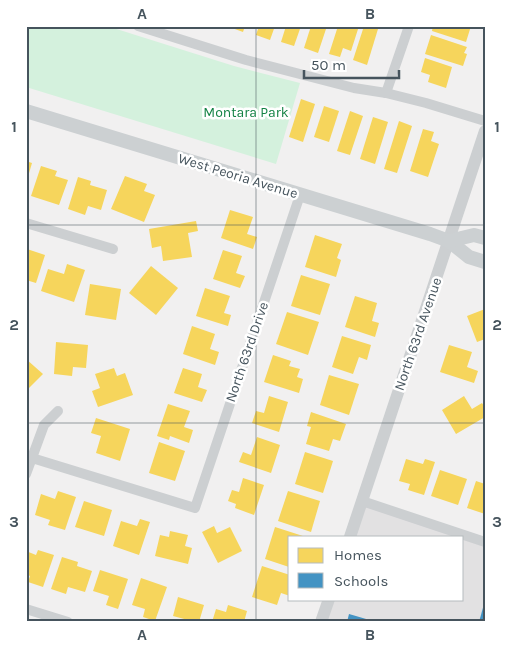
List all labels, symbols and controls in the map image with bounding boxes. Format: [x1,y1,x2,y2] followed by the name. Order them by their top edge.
[137,4,147,23] text: A
[365,4,375,23] text: B
[304,48,398,80] scale bar
[311,56,346,74] text: 50 m
[203,104,289,121] park label: Montara Park
[11,117,17,136] text: 1
[494,117,500,136] text: 1
[176,150,300,202] street label: West Peoria Avenue
[391,275,445,393] street label: North 63rd Avenue
[222,300,272,404] street label: North 63rd Drive
[9,315,19,334] text: 2
[492,315,502,334] text: 2
[9,512,19,531] text: 3
[492,512,502,531] text: 3
[288,536,464,600] legend
[334,546,382,564] text: Homes
[334,572,388,590] text: Schools
[137,625,147,644] text: A
[365,625,375,644] text: B

